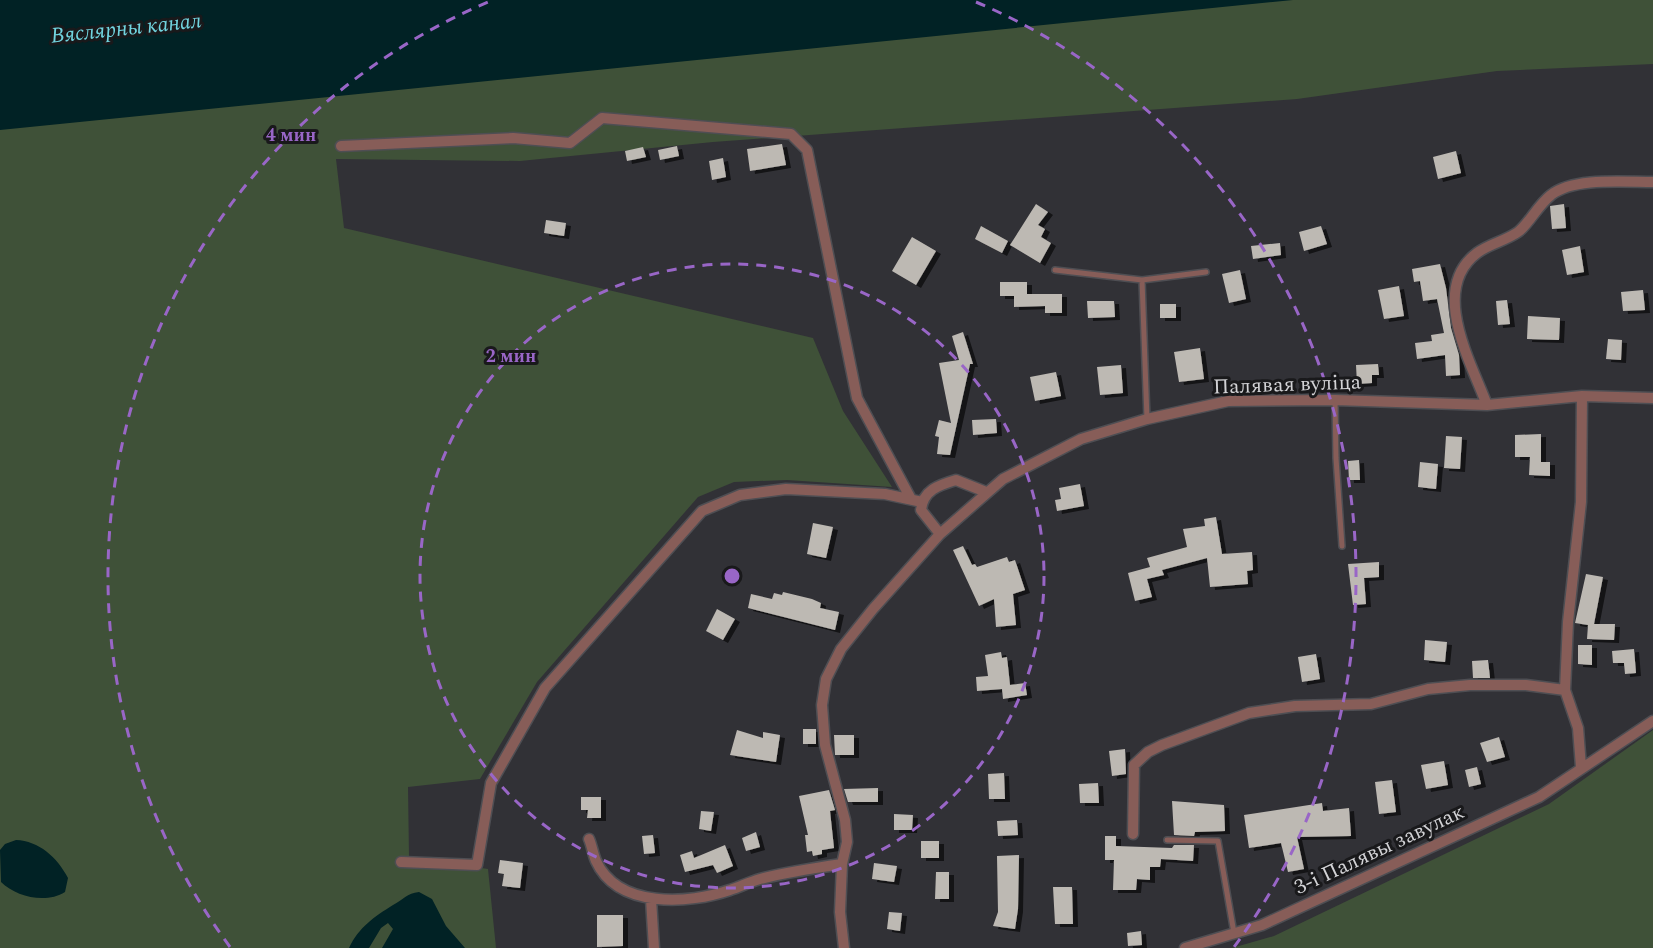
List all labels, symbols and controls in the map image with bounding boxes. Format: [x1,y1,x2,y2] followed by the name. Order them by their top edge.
[49,4,203,53] water label: Вяслярны канал
[266,122,316,149] text: 4 мин
[486,343,536,370] text: 2 мин
[1212,366,1362,404] street label: Палявая вуліца
[722,566,742,586] centre of rings
[1289,796,1470,903] street label: 3-і Палявы завулак

